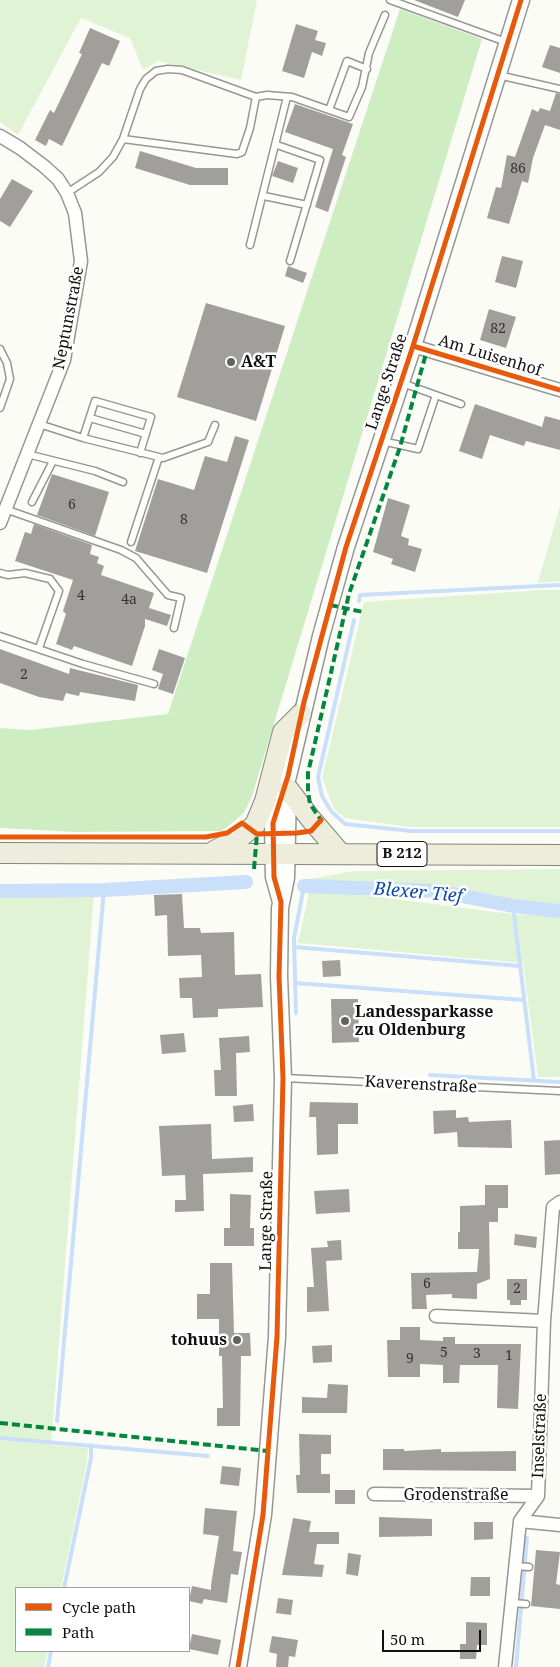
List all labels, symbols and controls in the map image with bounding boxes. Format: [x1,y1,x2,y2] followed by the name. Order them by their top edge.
[510,161,526,177] house number: 86
[50,265,88,371] street label: Neptunstraße
[490,321,506,337] house number: 82
[362,331,412,433] street label: Lange Straße
[436,331,544,381] street label: Am Luisenhof
[241,352,276,372] place label: A&T
[225,356,237,368] marker: A&T
[68,497,76,513] house number: 6
[180,512,188,528] house number: 8
[77,588,85,604] house number: 4
[121,592,137,608] house number: 4a
[20,667,28,683] house number: 2
[377,842,427,866] road number: B 212
[373,878,463,908] water label: Blexer Tief
[355,1002,493,1040] place label: Landessparkasse zu Oldenburg
[339,1015,351,1027] marker: Landessparkasse zu Oldenburg
[364,1072,478,1098] street label: Kaverenstraße
[257,1171,277,1271] street label: Lange Straße
[423,1276,431,1292] house number: 6
[513,1281,521,1297] house number: 2
[171,1330,227,1350] place label: tohuus
[231,1334,243,1346] marker: tohuus
[440,1345,448,1361] house number: 5
[473,1346,481,1362] house number: 3
[505,1348,513,1364] house number: 1
[406,1351,414,1367] house number: 9
[529,1393,551,1479] street label: Inselstraße
[404,1485,508,1505] street label: Grodenstraße
[15,1587,190,1652] legend
[62,1597,136,1617] text: Cycle path
[385,1620,484,1652] scale bar
[62,1622,94,1642] text: Path
[390,1629,425,1649] text: 50 m

